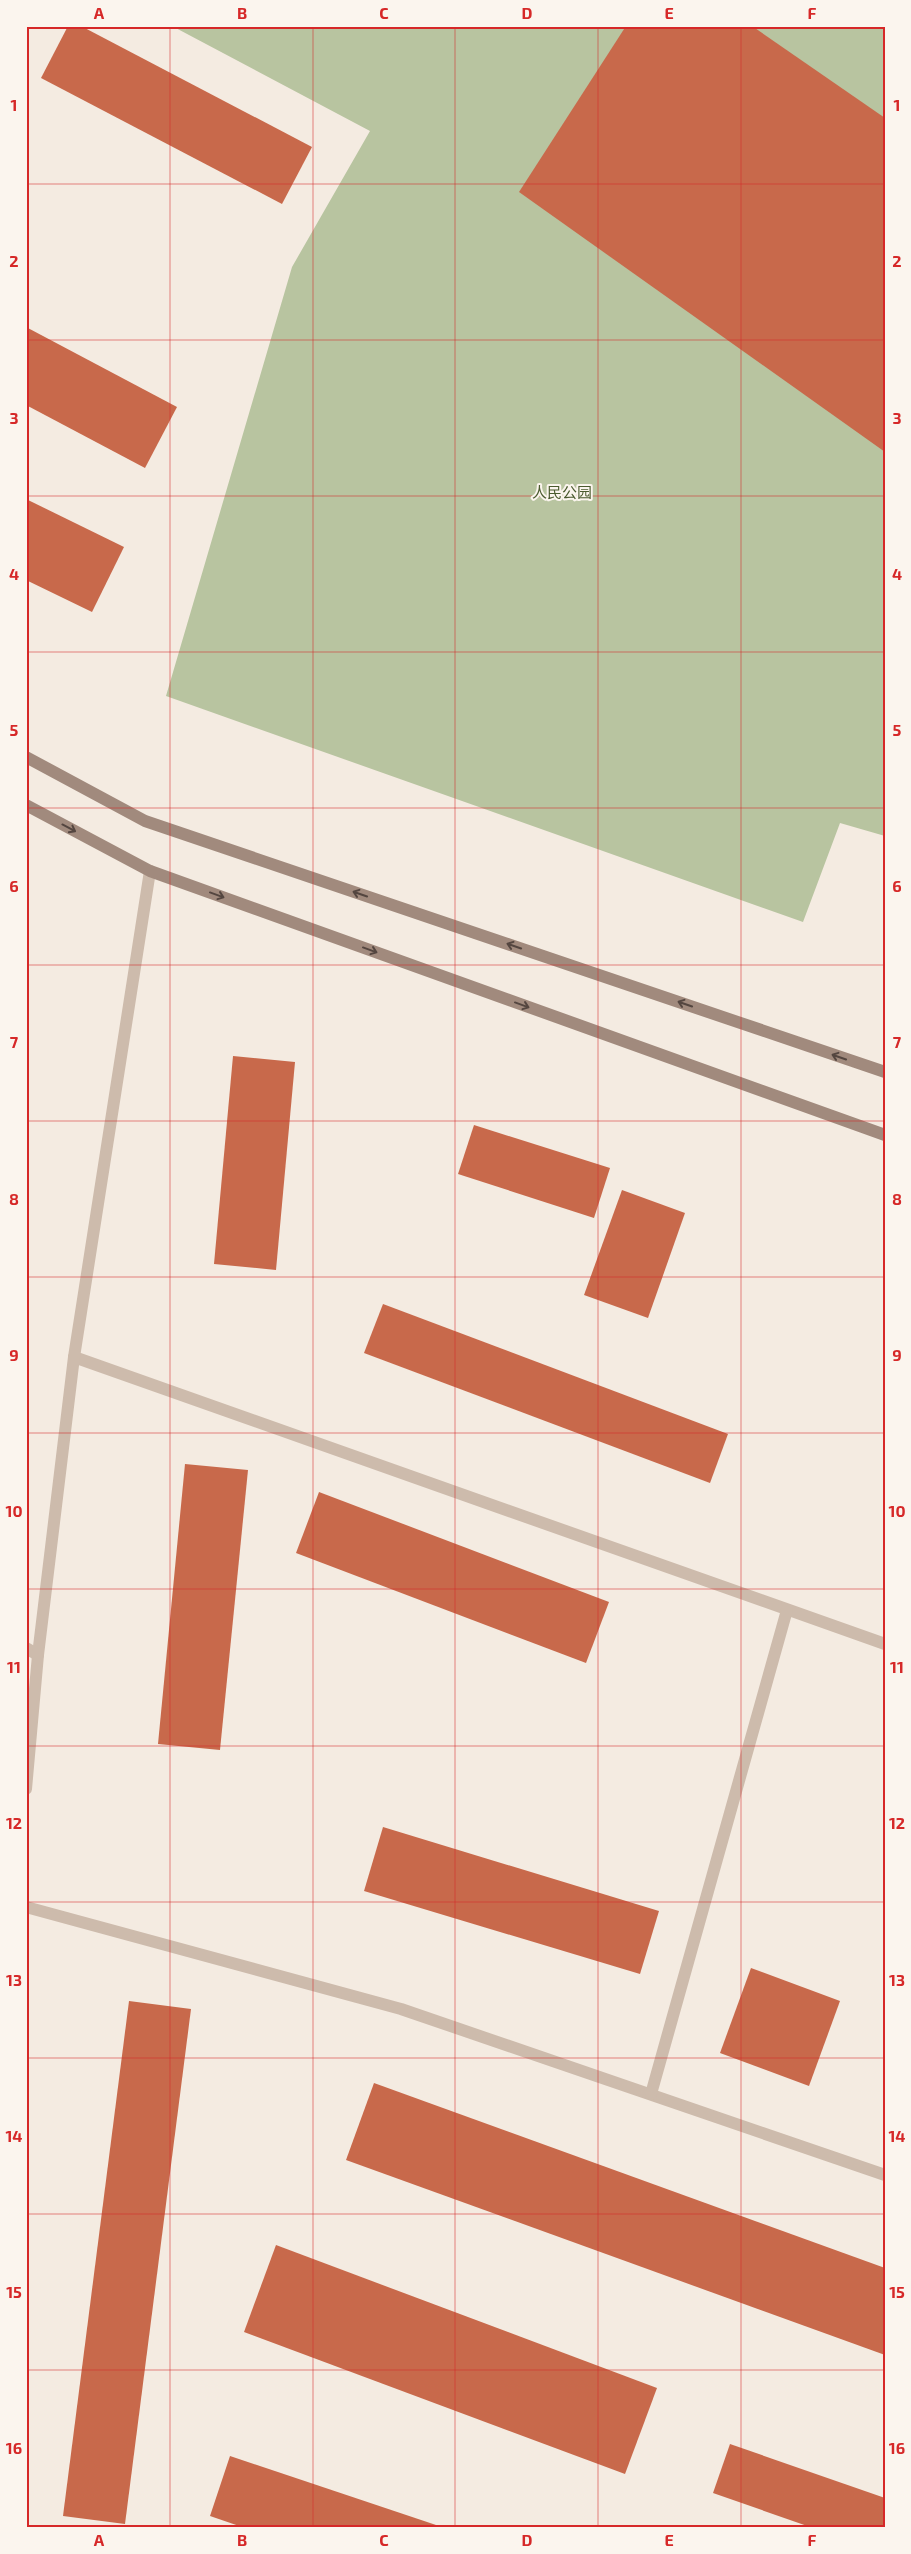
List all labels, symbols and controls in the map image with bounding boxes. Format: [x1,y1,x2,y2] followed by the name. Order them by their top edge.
[94,3,105,22] text: A
[237,3,247,22] text: B
[379,3,389,22] text: C
[522,3,533,22] text: D
[664,3,674,22] text: E
[808,3,817,22] text: F
[11,95,17,114] text: 1
[894,95,900,114] text: 1
[9,251,19,270] text: 2
[892,251,902,270] text: 2
[9,408,19,427] text: 3
[892,408,902,427] text: 3
[532,483,592,501] park label: 人民公园
[9,564,19,583] text: 4
[892,564,902,583] text: 4
[10,720,19,739] text: 5
[893,720,902,739] text: 5
[62,823,76,833] one-way arrow
[9,876,19,895] text: 6
[892,876,902,895] text: 6
[353,889,369,898] one-way arrow
[208,891,224,900] one-way arrow
[507,941,523,950] one-way arrow
[361,946,377,955] one-way arrow
[677,999,693,1008] one-way arrow
[514,1001,530,1010] one-way arrow
[10,1032,19,1051] text: 7
[893,1032,902,1051] text: 7
[831,1051,847,1061] one-way arrow
[9,1189,19,1208] text: 8
[892,1189,902,1208] text: 8
[9,1345,19,1364] text: 9
[892,1345,902,1364] text: 9
[5,1501,23,1520] text: 10
[888,1501,906,1520] text: 10
[7,1657,21,1676] text: 11
[890,1657,904,1676] text: 11
[6,1813,22,1832] text: 12
[889,1813,905,1832] text: 12
[6,1970,22,1989] text: 13
[889,1970,905,1989] text: 13
[5,2126,23,2145] text: 14
[888,2126,906,2145] text: 14
[6,2282,22,2301] text: 15
[889,2282,905,2301] text: 15
[6,2438,22,2457] text: 16
[889,2438,905,2457] text: 16
[94,2530,105,2549] text: A
[237,2530,247,2549] text: B
[379,2530,389,2549] text: C
[522,2530,533,2549] text: D
[664,2530,674,2549] text: E
[808,2530,817,2549] text: F

